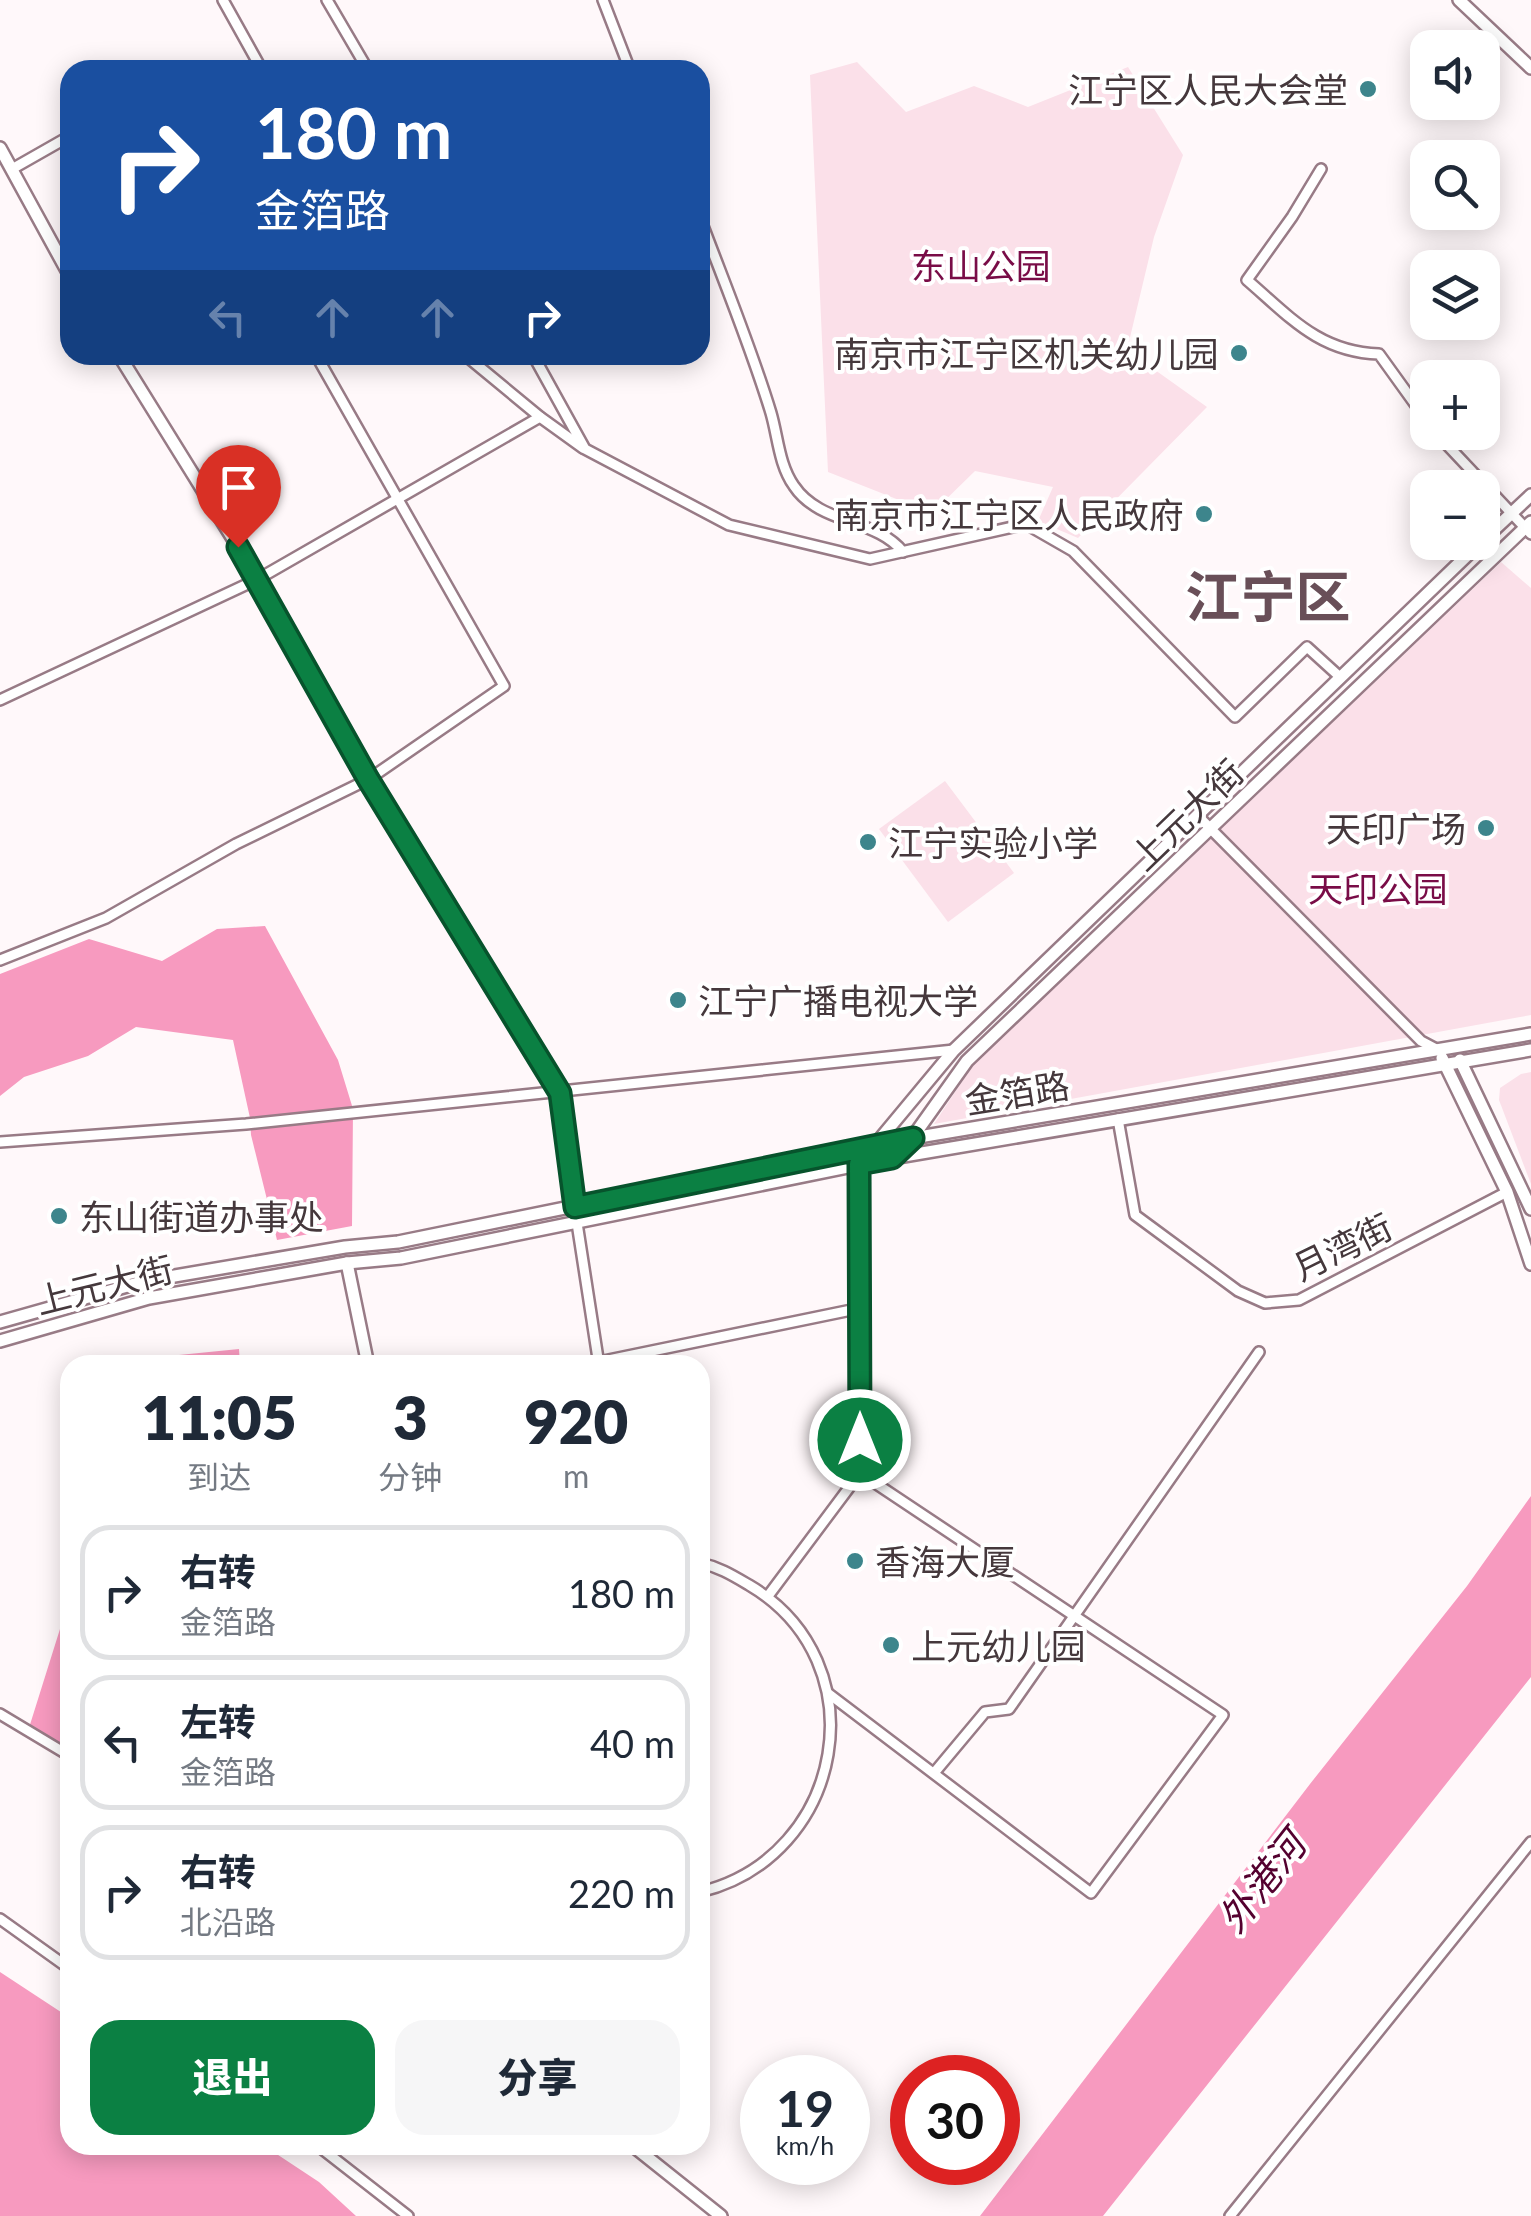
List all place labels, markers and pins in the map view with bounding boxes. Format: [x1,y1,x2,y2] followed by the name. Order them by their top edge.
[1068,68,1348,110] place label: 江宁区人民大会堂
[1357,78,1379,100] marker: 江宁区人民大会堂
[834,332,1219,374] place label: 南京市江宁区机关幼儿园
[1228,342,1250,364] marker: 南京市江宁区机关幼儿园
[196,445,281,548] pin
[834,493,1184,535] place label: 南京市江宁区人民政府
[1193,503,1215,525] marker: 南京市江宁区人民政府
[1326,807,1466,849] place label: 天印广场
[1475,817,1497,839] marker: 天印广场
[888,821,1098,863] place label: 江宁实验小学
[857,831,879,853] marker: 江宁实验小学
[698,979,978,1021] place label: 江宁广播电视大学
[667,989,689,1011] marker: 江宁广播电视大学
[79,1195,324,1237] place label: 东山街道办事处
[48,1205,70,1227] marker: 东山街道办事处
[875,1540,1015,1582] place label: 香海大厦
[844,1550,866,1572] marker: 香海大厦
[911,1624,1086,1666] place label: 上元幼儿园
[880,1634,902,1656] marker: 上元幼儿园

